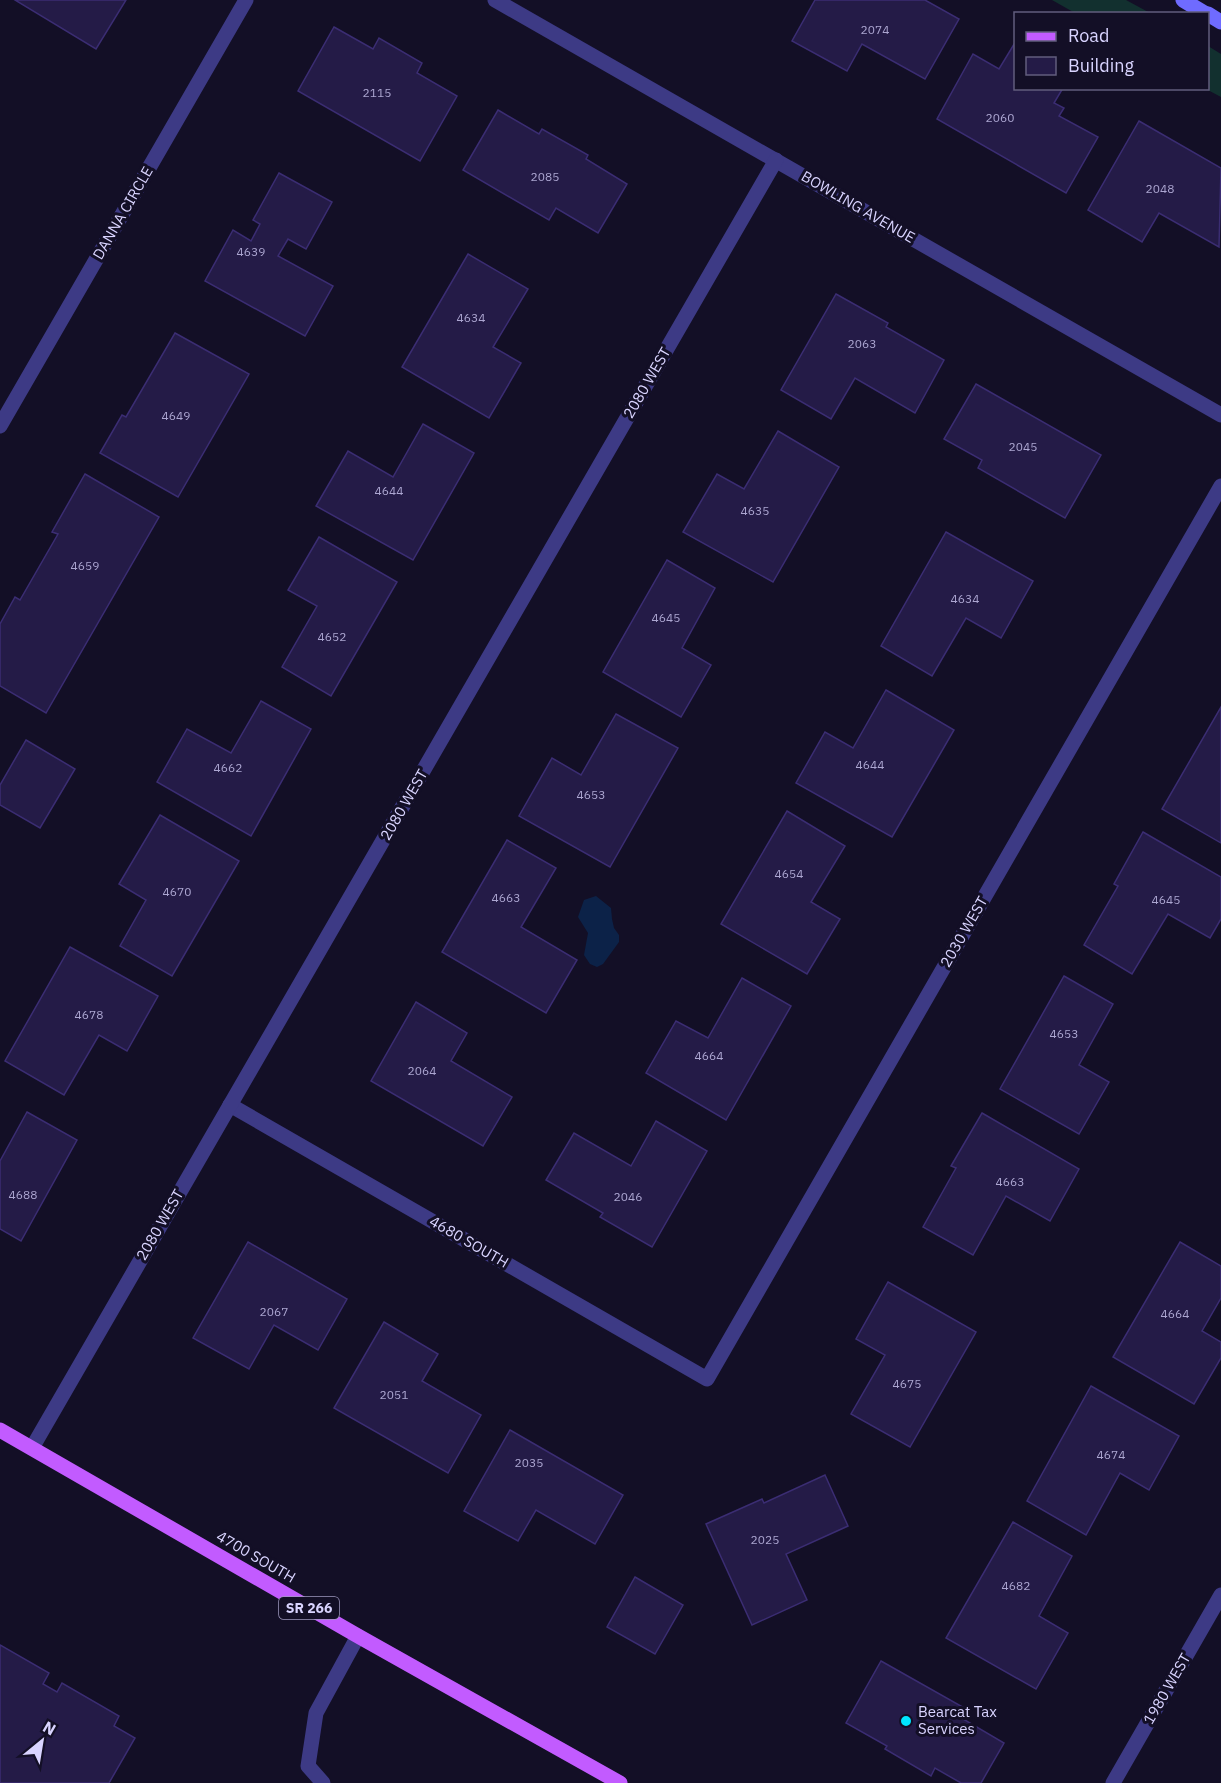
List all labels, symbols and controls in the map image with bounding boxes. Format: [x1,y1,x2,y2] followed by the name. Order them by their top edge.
[1014,12,1209,90] legend
[861,22,889,37] house number: 2074
[1068,24,1109,47] text: Road
[1068,54,1135,77] text: Building
[363,85,391,100] house number: 2115
[986,110,1014,125] house number: 2060
[88,163,157,263] street label: DANNA CIRCLE
[798,166,919,247] street label: BOWLING AVENUE
[531,169,559,184] house number: 2085
[1146,181,1174,196] house number: 2048
[237,244,265,259] house number: 4639
[457,310,485,325] house number: 4634
[848,336,876,351] house number: 2063
[619,344,675,422] street label: 2080 WEST
[162,408,190,423] house number: 4649
[1009,439,1037,454] house number: 2045
[375,483,403,498] house number: 4644
[741,503,769,518] house number: 4635
[71,558,99,573] house number: 4659
[951,591,979,606] house number: 4634
[652,610,680,625] house number: 4645
[318,629,346,644] house number: 4652
[856,757,884,772] house number: 4644
[214,760,242,775] house number: 4662
[376,766,432,844] street label: 2080 WEST
[577,787,605,802] house number: 4653
[775,866,803,881] house number: 4654
[163,884,191,899] house number: 4670
[492,890,520,905] house number: 4663
[1152,892,1180,907] house number: 4645
[936,893,992,971] street label: 2030 WEST
[75,1007,103,1022] house number: 4678
[1050,1026,1078,1041] house number: 4653
[695,1048,723,1063] house number: 4664
[408,1063,436,1078] house number: 2064
[996,1174,1024,1189] house number: 4663
[132,1186,188,1264] street label: 2080 WEST
[9,1187,37,1202] house number: 4688
[614,1189,642,1204] house number: 2046
[426,1211,512,1272] street label: 4680 SOUTH
[260,1304,288,1319] house number: 2067
[1161,1306,1189,1321] house number: 4664
[893,1376,921,1391] house number: 4675
[380,1387,408,1402] house number: 2051
[1097,1447,1125,1462] house number: 4674
[515,1455,543,1470] house number: 2035
[213,1526,299,1587] street label: 4700 SOUTH
[751,1532,779,1547] house number: 2025
[1002,1578,1030,1593] house number: 4682
[279,1597,339,1619] road number: SR 266
[1139,1650,1195,1728] street label: 1980 WEST
[918,1702,997,1738] place label: Bearcat Tax Services
[12,1711,72,1771] north arrow
[899,1714,913,1728] marker: Bearcat Tax Services
[39,1716,60,1740] text: N

